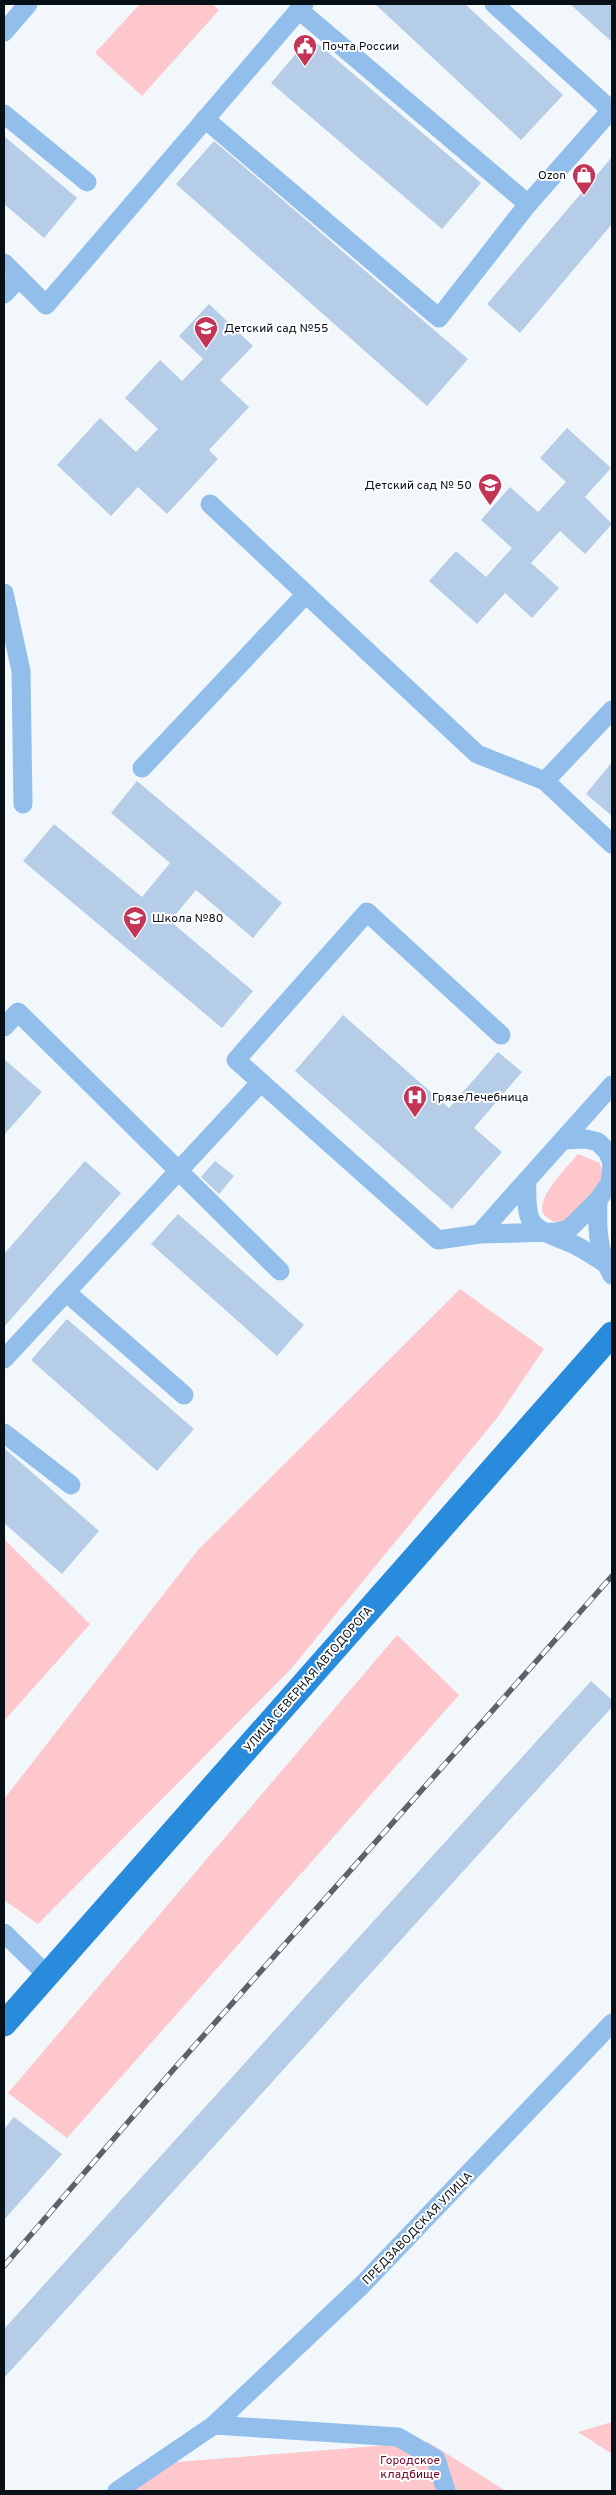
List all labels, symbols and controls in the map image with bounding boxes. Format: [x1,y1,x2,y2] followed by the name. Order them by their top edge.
[292,33,318,67] public building icon: Почта России
[322,39,399,55] place label: Почта России
[571,162,597,196] shop icon: Ozon
[538,168,566,184] place label: Ozon
[193,315,219,349] school or university icon: Детский сад №55
[224,321,328,337] place label: Детский сад №55
[477,472,503,506] school or university icon: Детский сад № 50
[365,478,472,494] place label: Детский сад № 50
[122,905,148,939] school or university icon: Школа №80
[152,911,223,927] place label: Школа №80
[402,1084,428,1118] hospital icon: ГрязеЛечебница
[432,1090,528,1106] place label: ГрязеЛечебница
[241,1603,377,1756] street label: УЛИЦА СЕВЕРНАЯ АВТОДОРОГА
[359,2169,476,2289] street label: ПРЕДЗАВОДСКАЯ УЛИЦА
[380,2453,440,2483] park label: Городское кладбище

